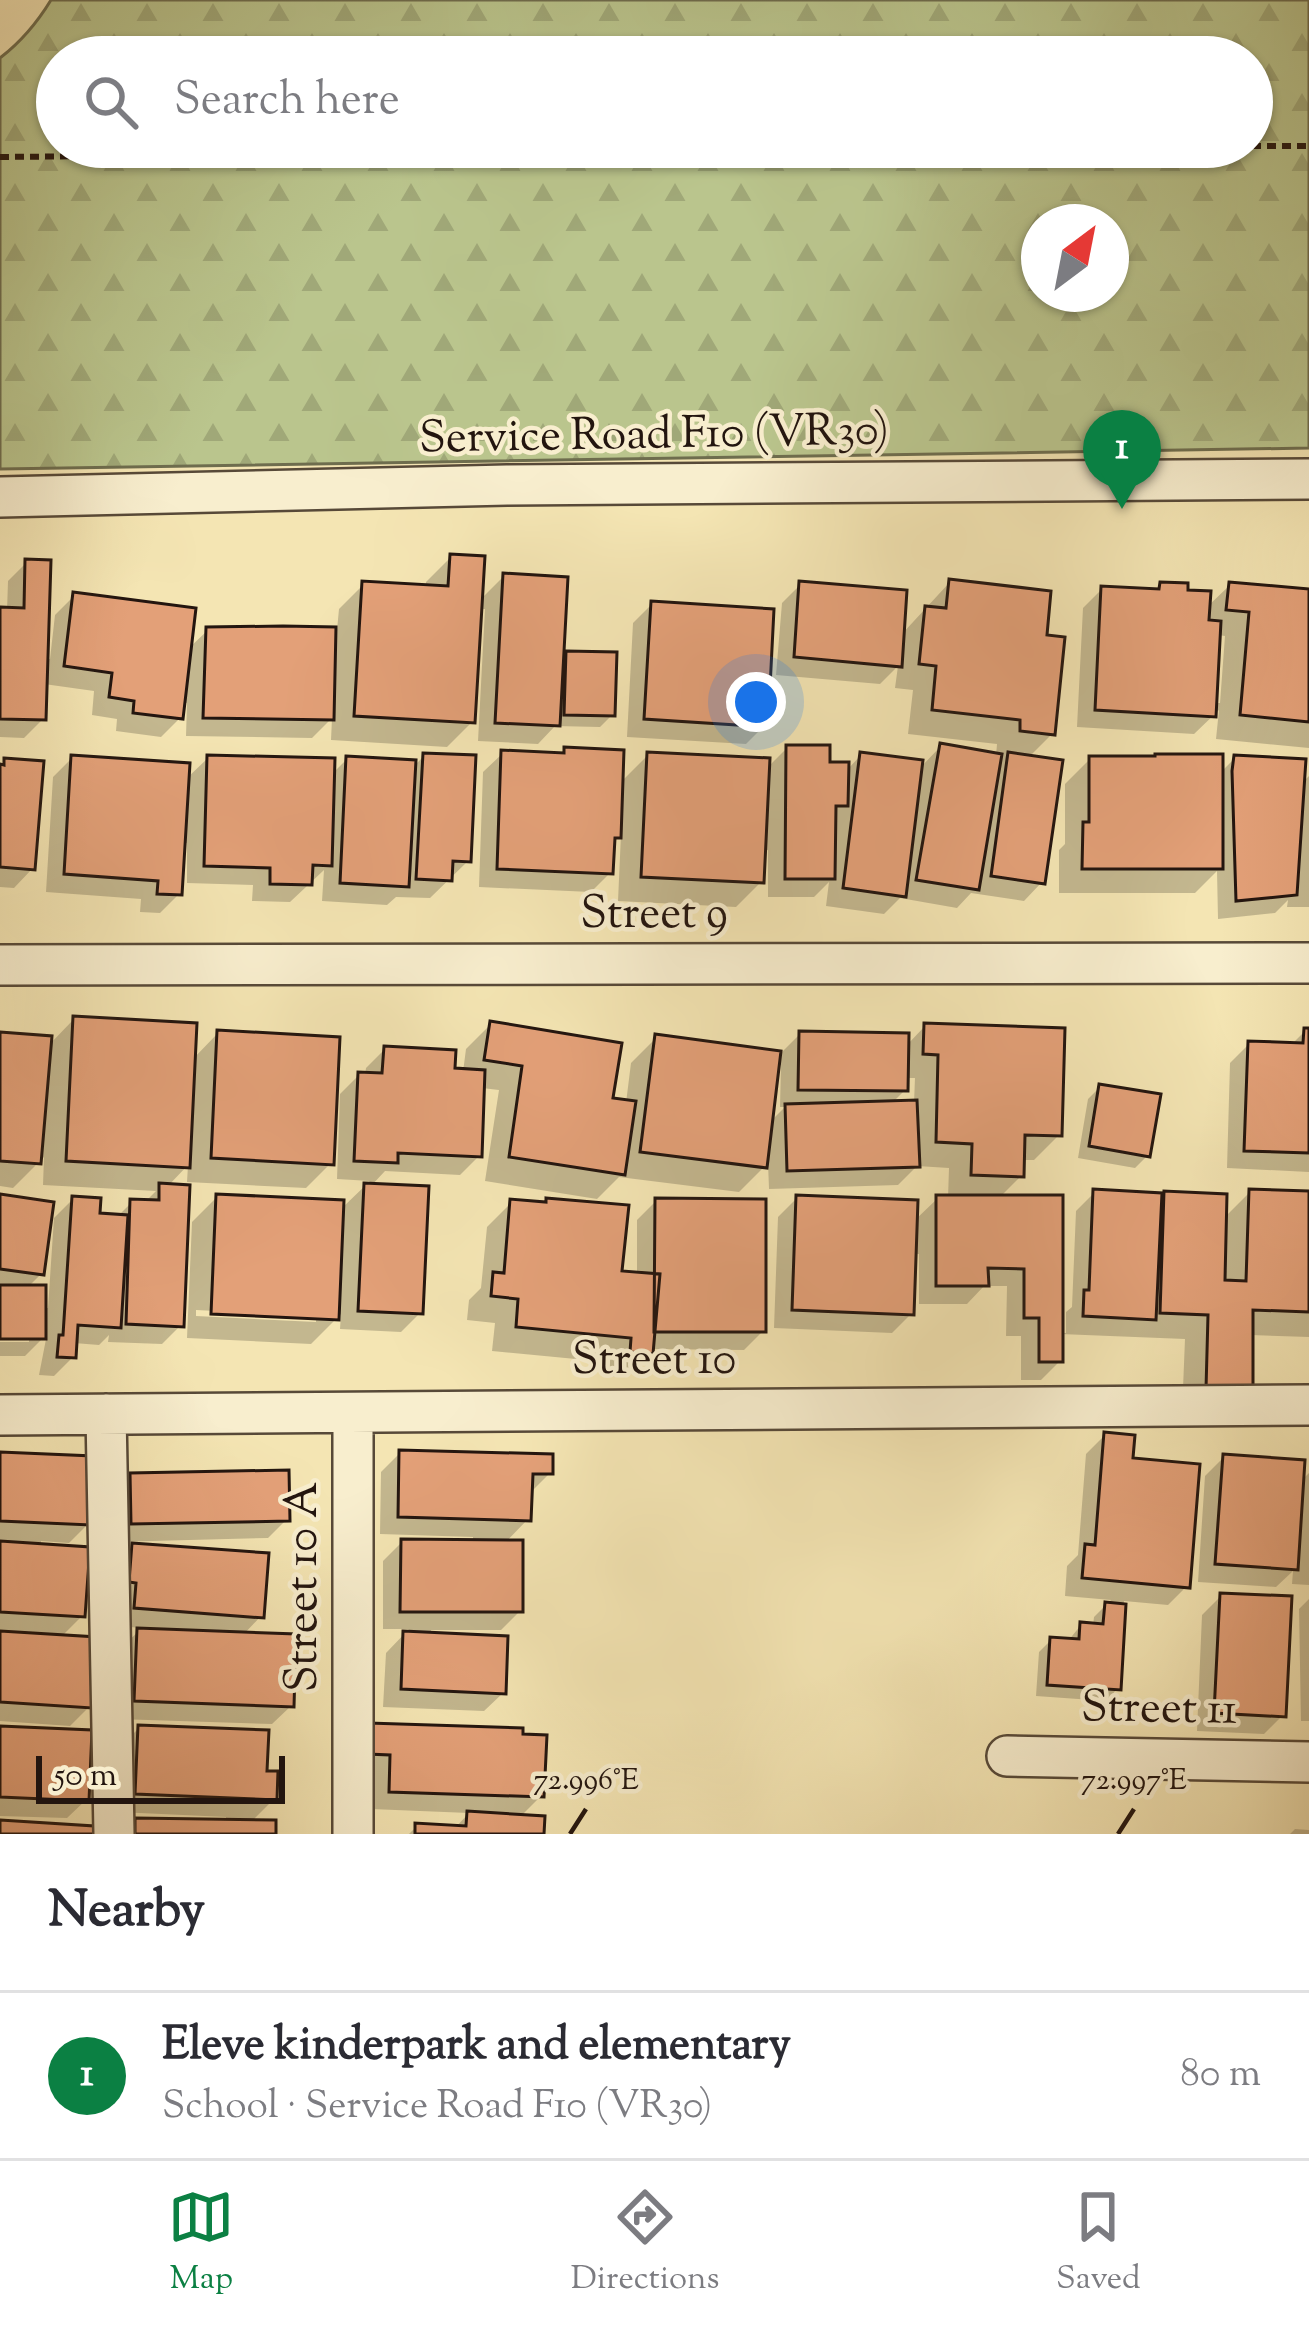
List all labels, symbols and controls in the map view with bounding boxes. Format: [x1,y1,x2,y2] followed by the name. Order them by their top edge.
[36,36,1273,168] search box
[78,69,144,135] icon: search
[174,70,400,135] text: Search here
[1021,204,1129,312] north arrow
[418,400,890,474] street label: Service Road F10 (VR30)
[1083,410,1161,509] pin: 1
[726,672,786,732] your location
[580,884,728,949] street label: Street 9
[572,1330,736,1395] street label: Street 10
[273,1482,338,1692] street label: Street 10 A
[1080,1677,1238,1745] street label: Street 11
[36,1750,285,1803] scale bar
[54,1753,117,1801] text: 50 m
[533,1760,639,1803] text: 72.996°E
[1081,1760,1187,1803] text: 72.997°E
[48,1876,205,1949] text: Nearby
[162,2015,791,2080] text: Eleve kinderpark and elementary
[80,2048,94,2104] text: 1
[1180,2048,1261,2104] text: 80 m
[162,2080,712,2136] text: School · Service Road F10 (VR30)
[168,2184,234,2304] tab: Map
[571,2184,720,2304] tab: Directions
[1056,2184,1141,2304] tab: Saved

